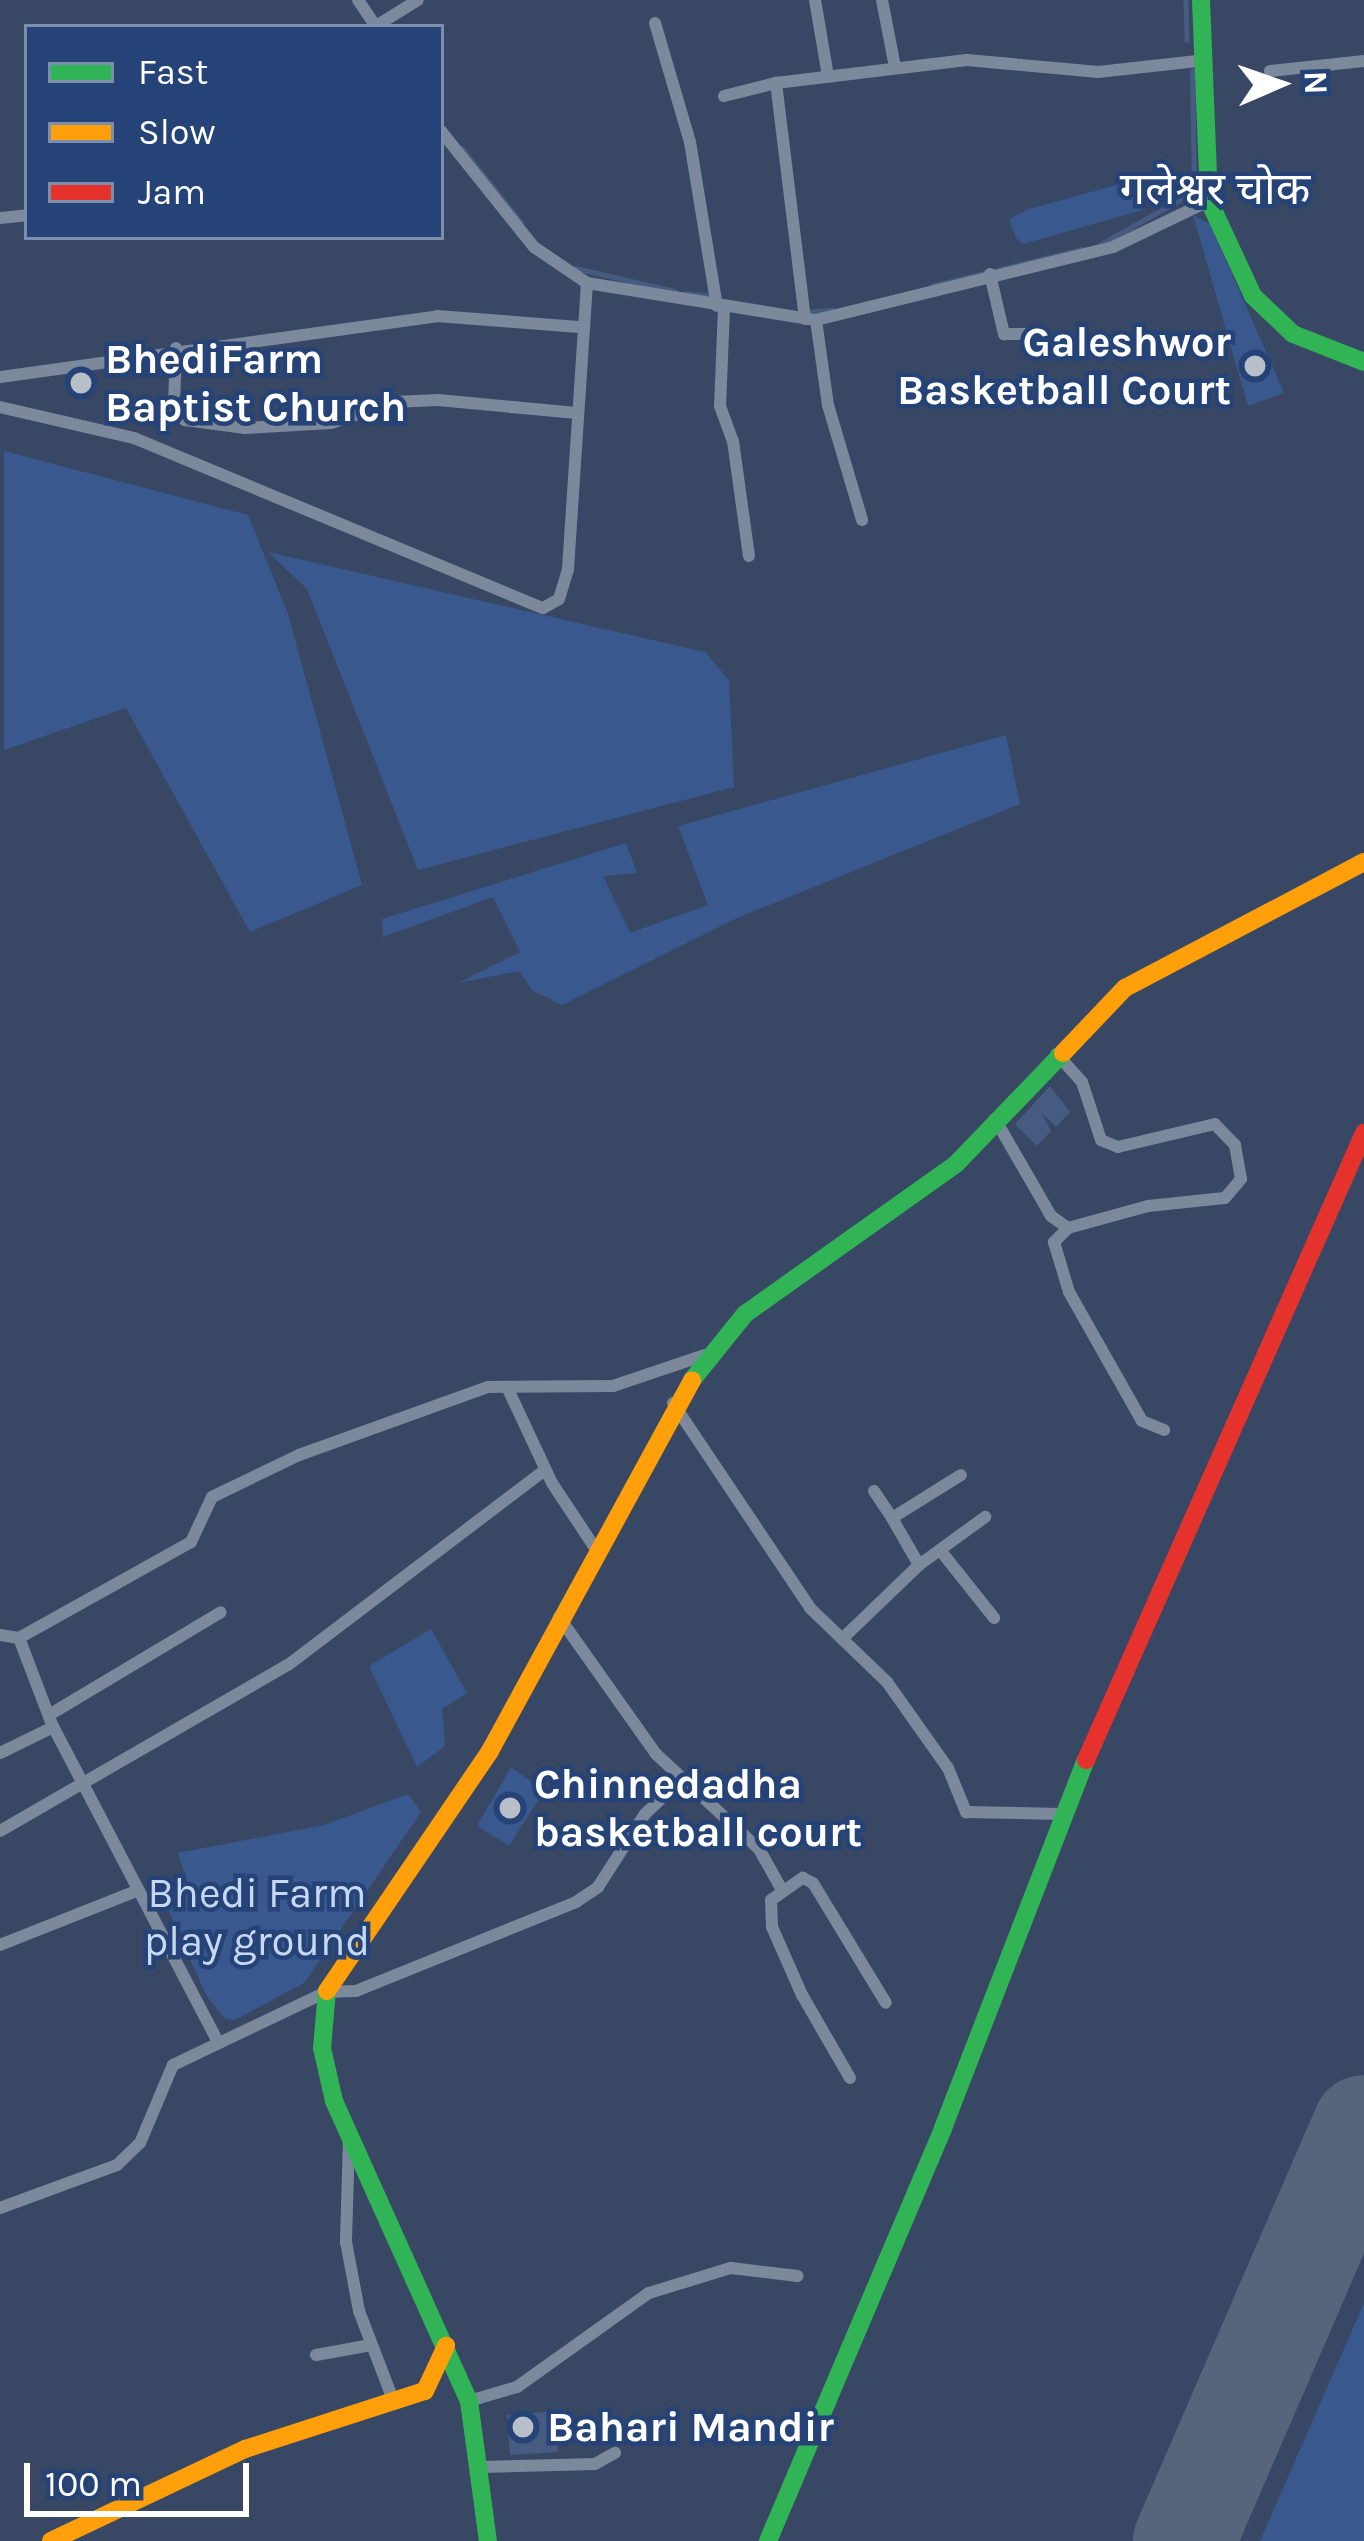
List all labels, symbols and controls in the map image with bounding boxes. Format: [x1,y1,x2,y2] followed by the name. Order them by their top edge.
[24,24,444,240] legend
[1220,24,1340,144] north arrow
[138,51,208,93] text: Fast
[1297,70,1335,95] text: N
[138,111,216,153] text: Slow
[1120,163,1310,217] district label: गलेश्वर चोक
[138,171,206,213] text: Jam
[897,317,1231,416] place label: Galeshwor Basketball Court
[105,334,406,433] place label: BhediFarm Baptist Church
[1242,353,1268,379] marker: Galeshwor Basketball Court
[68,370,94,396] marker: BhediFarm Baptist Church
[534,1759,862,1858] place label: Chinnedadha basketball court
[497,1795,523,1821] marker: Chinnedadha basketball court
[144,1868,370,1966] park label: Bhedi Farm play ground
[547,2402,834,2452] place label: Bahari Mandir
[510,2414,536,2440] marker: Bahari Mandir
[30,2439,255,2513] scale bar
[45,2463,142,2505] text: 100 m

